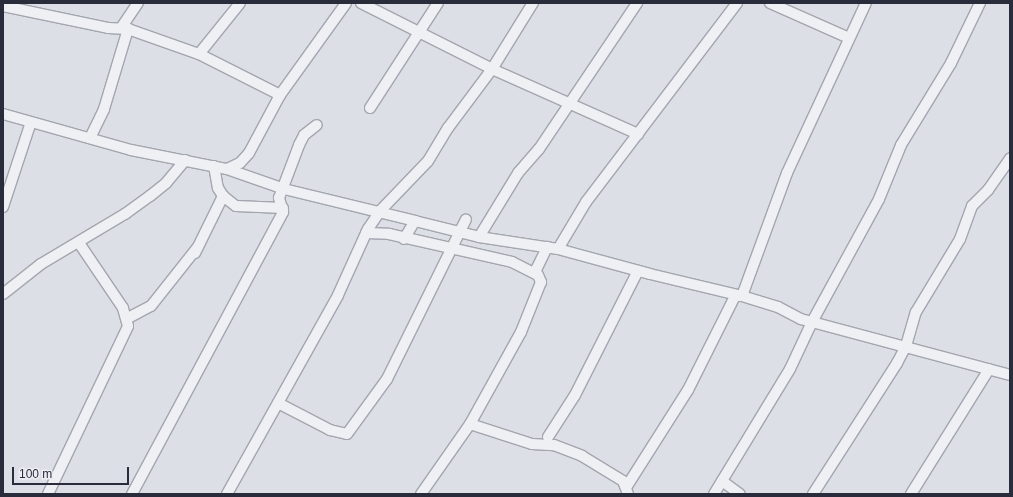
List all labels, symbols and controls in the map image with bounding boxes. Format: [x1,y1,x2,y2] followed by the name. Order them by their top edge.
[14,459,131,485] scale bar
[19,467,52,481] text: 100 m

